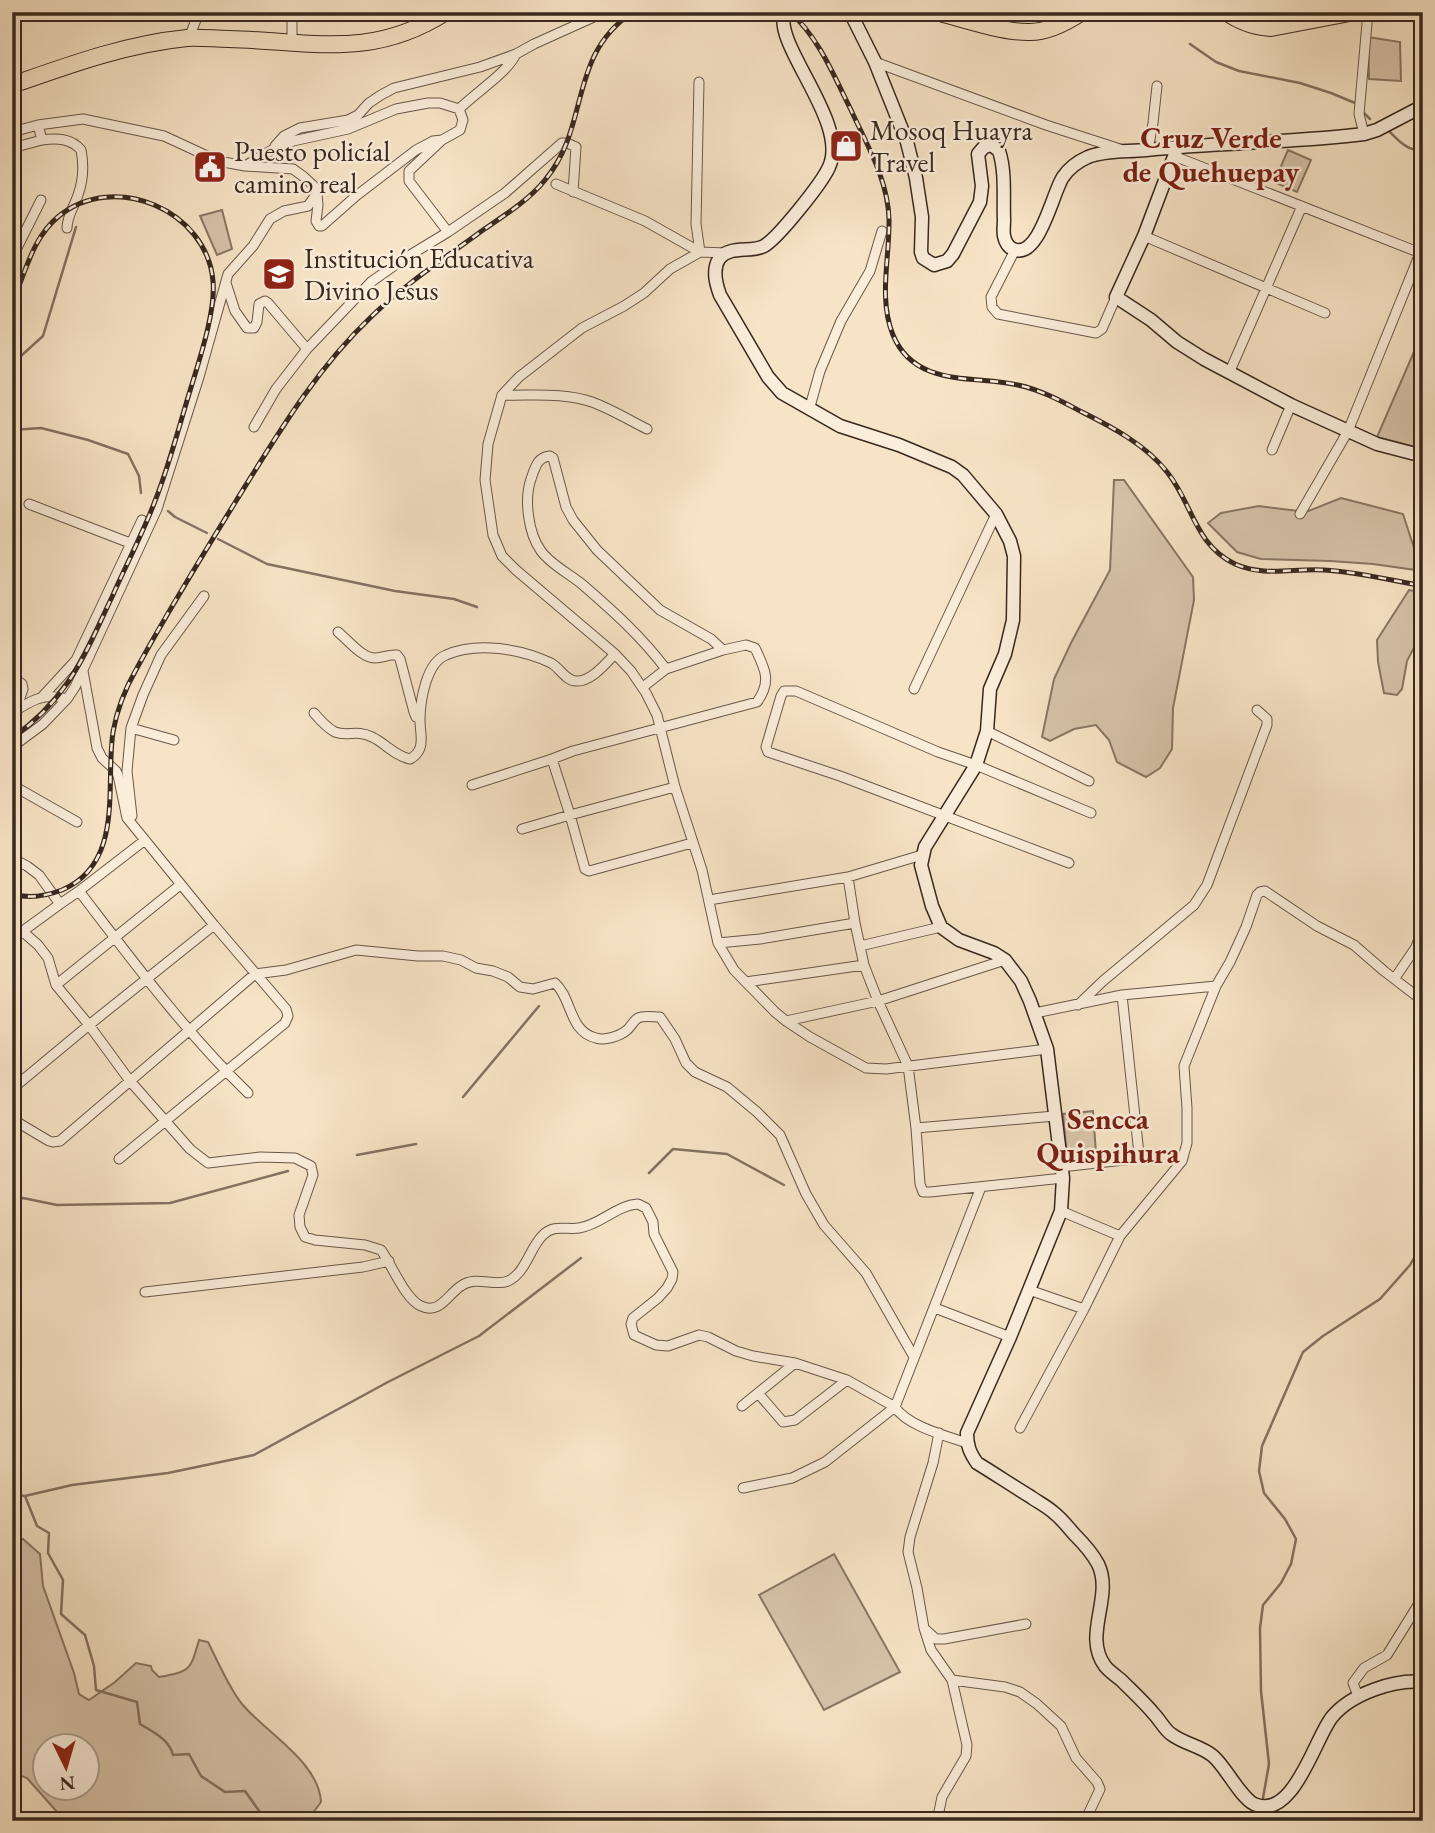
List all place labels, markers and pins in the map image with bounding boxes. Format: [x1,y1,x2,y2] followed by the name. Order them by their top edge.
[870,112,1034,180] place label: Mosoq Huayra Travel
[827,127,865,165] shop icon: Mosoq Huayra Travel
[234,133,390,201] place label: Puesto policíal camino real
[191,148,229,186] public building icon: Puesto policíal camino real
[304,240,535,308] place label: Institución Educativa Divino Jesus
[260,255,298,293] school or university icon: Institución Educativa Divino Jesus

